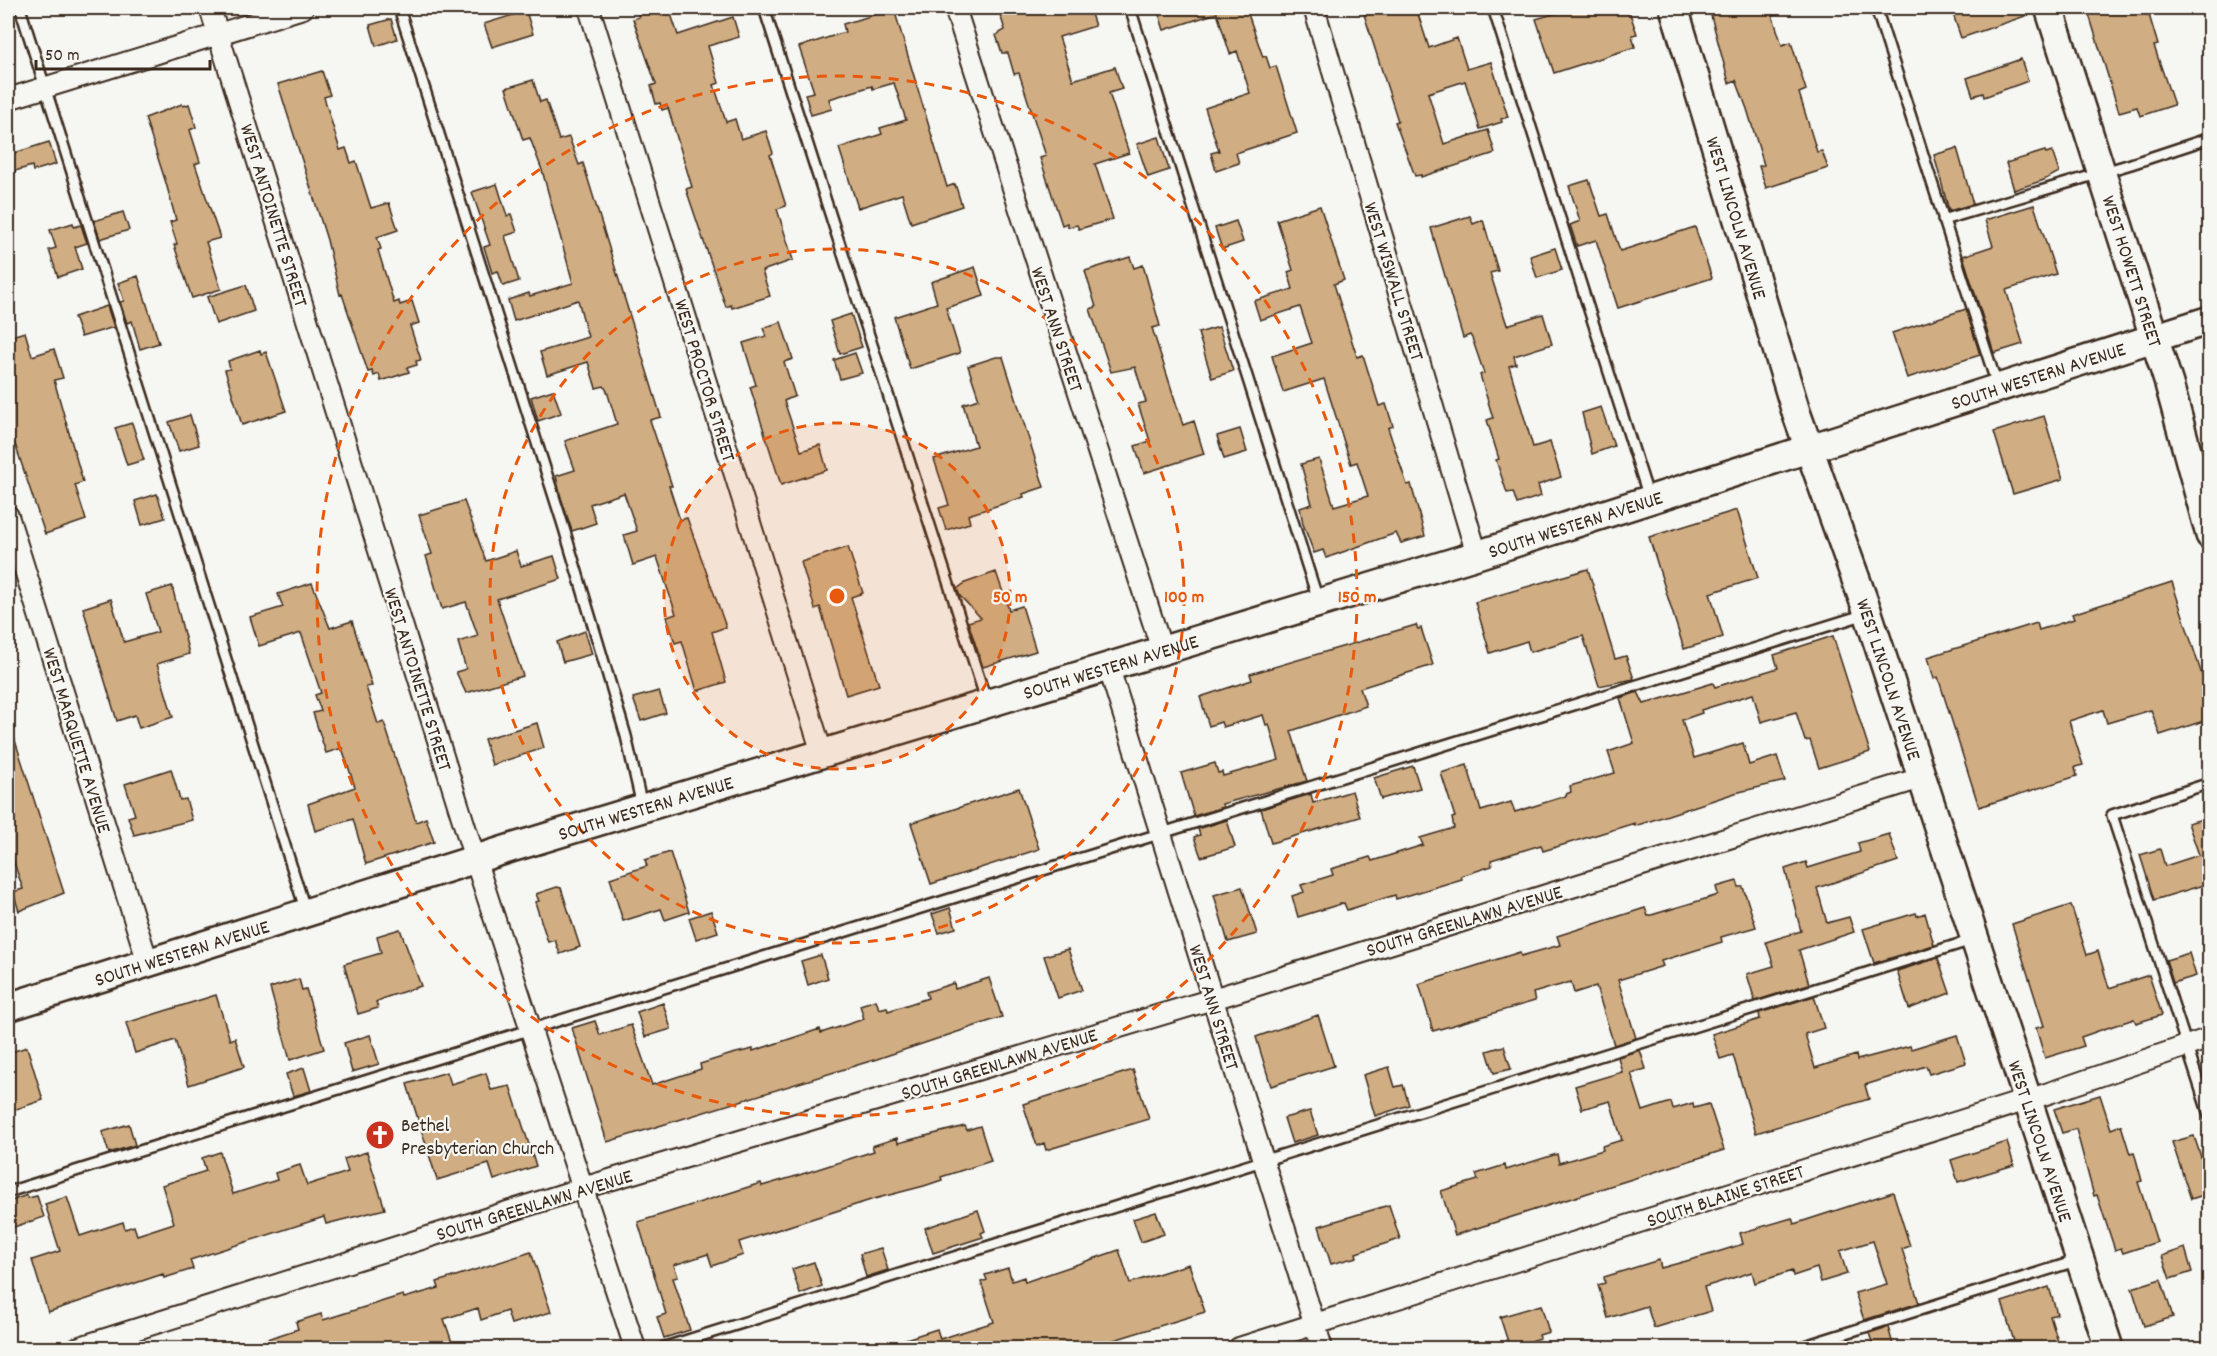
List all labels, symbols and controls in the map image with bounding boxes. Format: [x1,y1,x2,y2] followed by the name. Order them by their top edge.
[36,33,210,71] scale bar
[45,44,80,69] text: 50 m
[231,121,313,311] street label: WEST ANTOINETTE STREET
[1697,134,1772,303] street label: WEST LINCOLN AVENUE
[2093,192,2167,351] street label: WEST HOWETT STREET
[1355,199,1430,365] street label: WEST WISWALL STREET
[1022,264,1089,396] street label: WEST ANN STREET
[665,296,741,466] street label: WEST PROCTOR STREET
[1948,337,2130,419] street label: SOUTH WESTERN AVENUE
[1485,485,1667,567] street label: SOUTH WESTERN AVENUE
[375,585,457,775] street label: WEST ANTOINETTE STREET
[827,586,847,606] centre of rings
[993,586,1027,611] text: 50 m
[1164,586,1204,611] text: 100 m
[1338,586,1376,611] text: 150 m
[1847,595,1926,764] street label: WEST LINCOLN AVENUE
[1020,629,1202,709] street label: SOUTH WESTERN AVENUE
[34,645,117,837] street label: WEST MARQUETTE AVENUE
[555,770,737,850] street label: SOUTH WESTERN AVENUE
[1363,880,1566,966] street label: SOUTH GREENLAWN AVENUE
[92,914,273,996] street label: SOUTH WESTERN AVENUE
[1180,942,1245,1074] street label: WEST ANN STREET
[898,1023,1101,1109] street label: SOUTH GREENLAWN AVENUE
[1999,1057,2078,1226] street label: WEST LINCOLN AVENUE
[401,1113,554,1164] place label: Bethel Presbyterian Church
[364,1119,396,1151] church icon: Bethel Presbyterian Church
[1644,1159,1808,1236] street label: SOUTH BLAINE STREET
[433,1164,636,1250] street label: SOUTH GREENLAWN AVENUE

